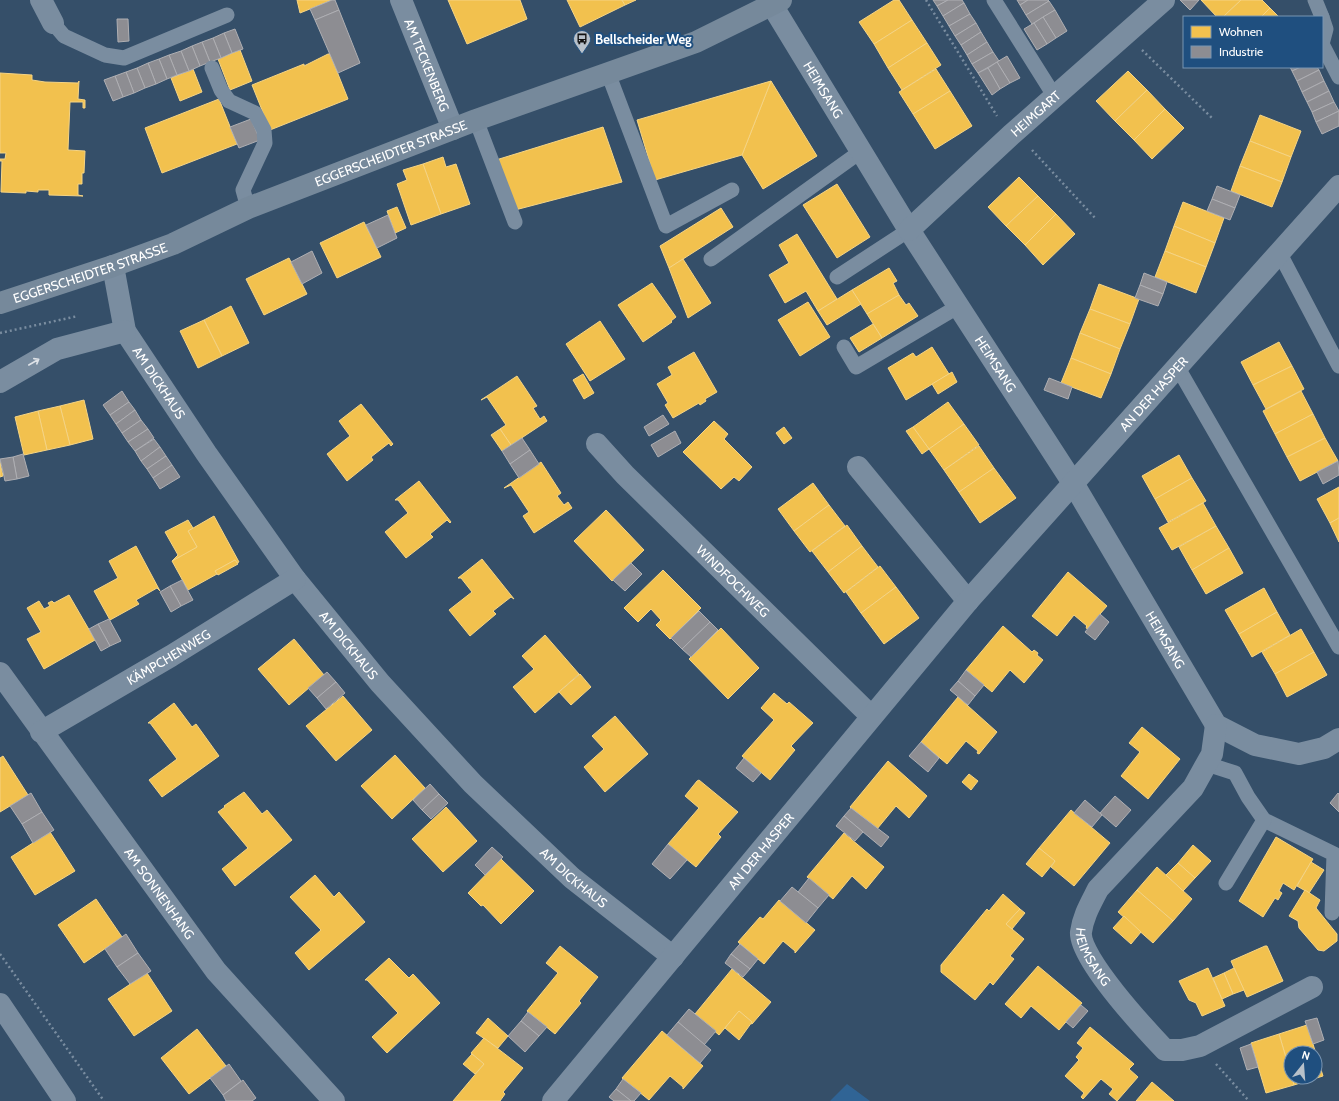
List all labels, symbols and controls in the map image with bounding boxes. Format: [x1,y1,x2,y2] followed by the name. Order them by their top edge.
[401,16,453,114] street label: AM TECKENBERG
[1183,16,1323,68] legend
[1219,24,1263,39] text: Wohnen
[572,29,592,54] bus stop icon: Bellscheider Weg
[595,31,692,47] place label: Bellscheider Weg
[1219,44,1263,59] text: Industrie
[800,58,847,121] street label: HEIMSANG
[1007,87,1064,140] street label: HEIMGART
[312,116,469,189] street label: EGGERSCHEIDTER STRASSE
[11,239,169,306] street label: EGGERSCHEIDTER STRASSE
[972,333,1020,395] street label: HEIMSANG
[129,343,189,422] street label: AM DICKHAUS
[1116,353,1191,434] street label: AN DER HASPER
[28,358,40,366] one-way arrow
[693,541,773,620] street label: WINDFOCHWEG
[316,608,382,683] street label: AM DICKHAUS
[1143,608,1189,671] street label: HEIMSANG
[124,625,214,688] street label: KÄMPCHENWEG
[724,809,797,893] street label: AN DER HASPER
[121,844,198,942] street label: AM SONNENHANG
[537,844,611,911] street label: AM DICKHAUS
[1073,927,1114,989] street label: HEIMSANG
[1283,1045,1323,1085] north arrow
[1300,1048,1312,1063] text: N

